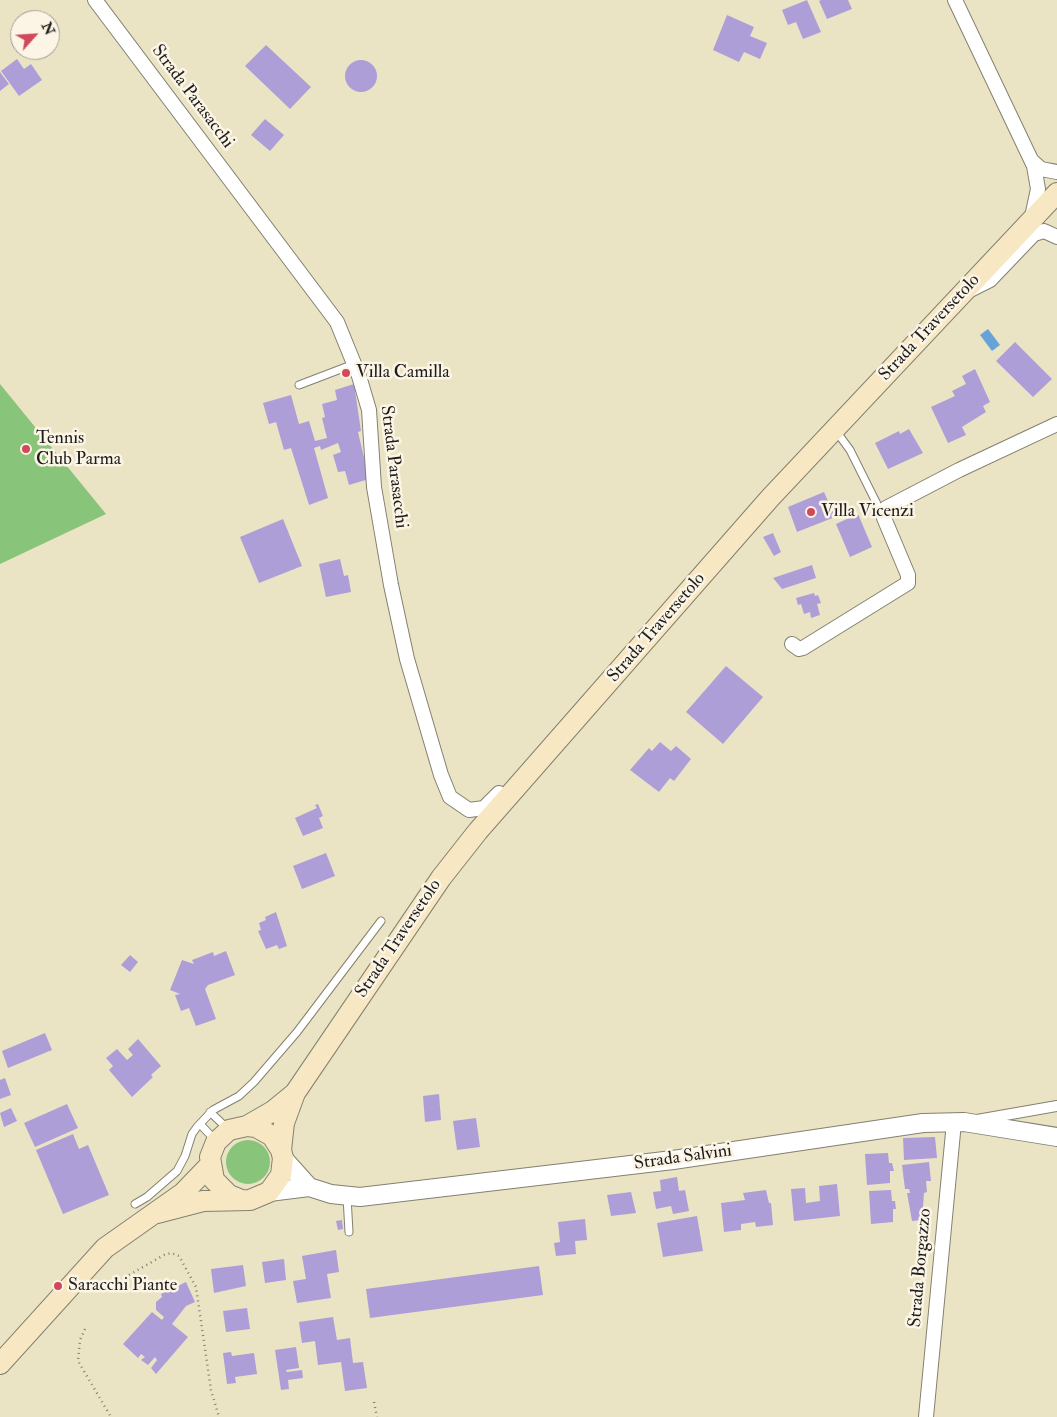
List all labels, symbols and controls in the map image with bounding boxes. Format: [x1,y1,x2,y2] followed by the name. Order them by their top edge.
[10,10,60,60] north arrow
[38,19,58,38] text: N
[146,41,238,153] street label: Strada Parasacchi
[875,270,985,386] street label: Strada Traversetolo
[356,362,450,384] place label: Villa Camilla
[340,367,352,379] marker: Villa Camilla
[375,404,411,530] street label: Strada Parasacchi
[36,428,121,470] place label: Tennis Club Parma
[20,443,32,455] marker: Tennis Club Parma
[821,501,914,523] place label: Villa Vicenzi
[805,506,817,518] marker: Villa Vicenzi
[603,569,711,687] street label: Strada Traversetolo
[351,876,447,1002] street label: Strada Traversetolo
[633,1140,733,1176] street label: Strada Salvini
[905,1208,937,1328] street label: Strada Borgazzo
[68,1275,177,1297] place label: Saracchi Piante
[52,1280,64,1292] marker: Saracchi Piante

